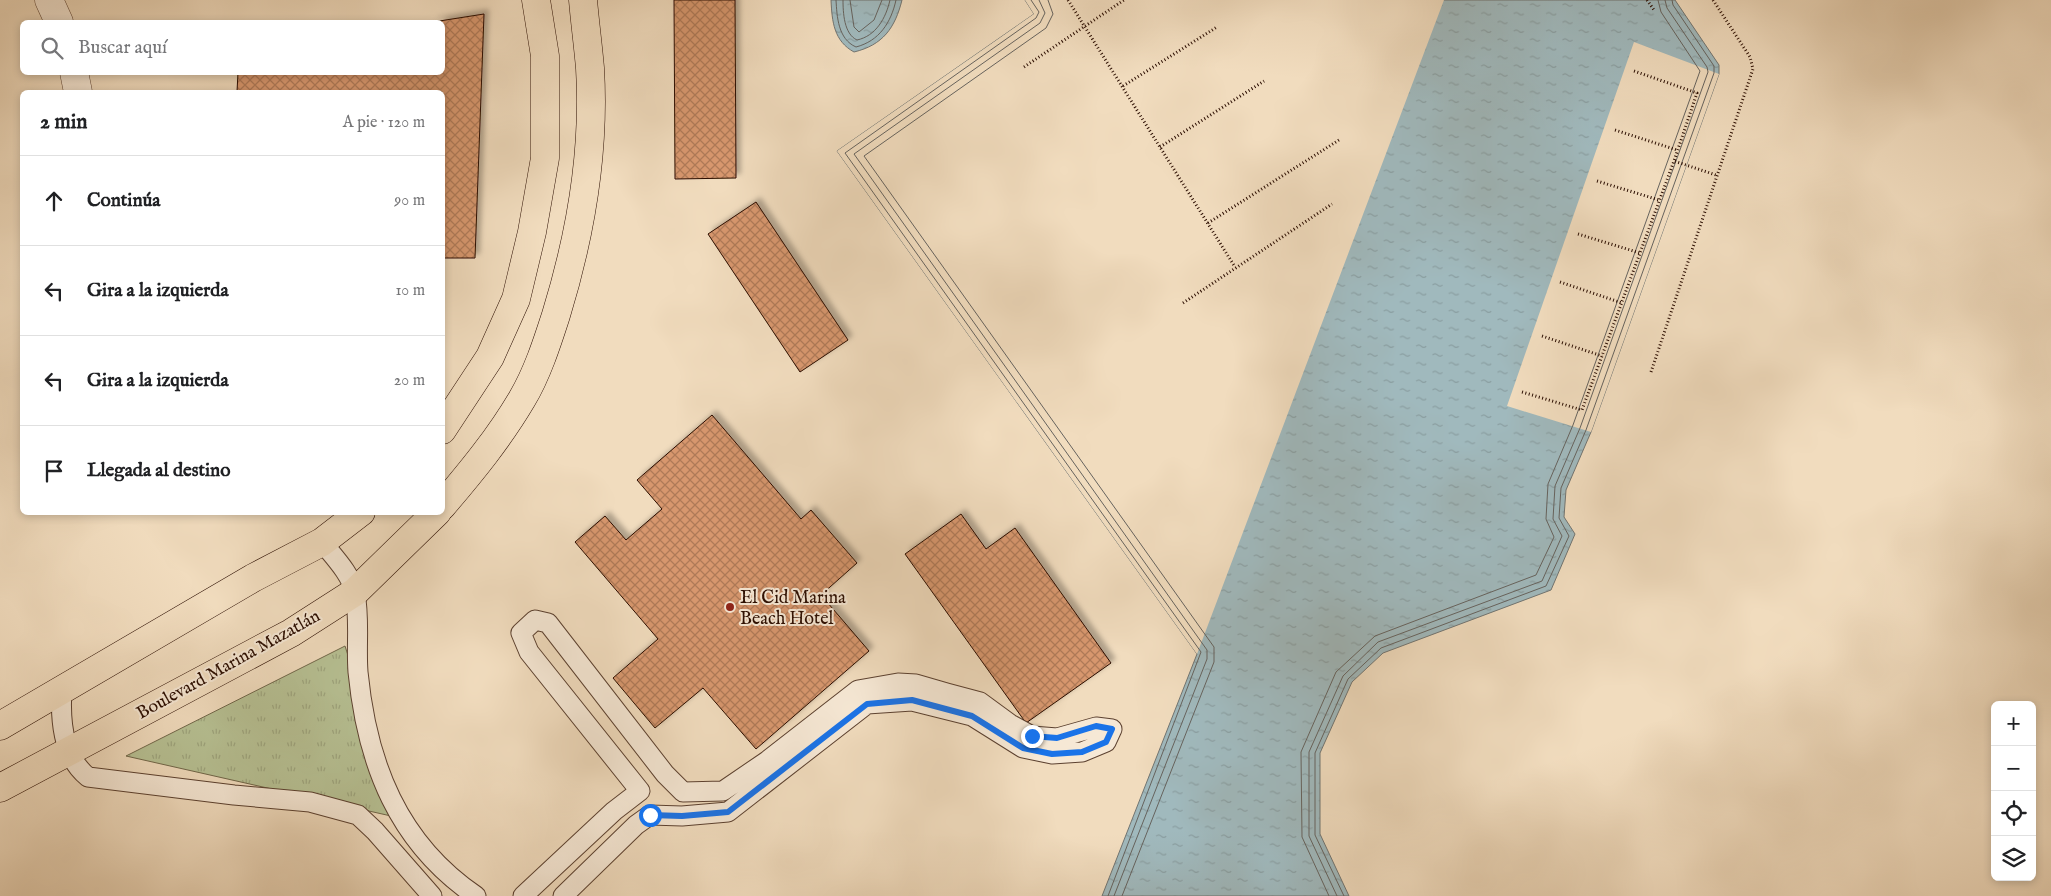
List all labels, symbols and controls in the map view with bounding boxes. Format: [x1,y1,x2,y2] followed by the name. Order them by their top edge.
[20,20,445,75] search box
[38,34,66,62] icon: search
[78,36,167,60] text: Buscar aquí
[40,109,87,136] text: 2 min
[343,113,425,133] text: A pie · 120 m
[40,187,68,215] icon: ahead
[87,189,161,213] text: Continúa
[394,191,425,211] text: 90 m
[40,277,68,305] icon: left
[87,279,229,303] text: Gira a la izquierda
[395,281,425,301] text: 10 m
[40,367,68,395] icon: left
[87,369,229,393] text: Gira a la izquierda
[394,371,425,391] text: 20 m
[40,457,68,485] icon: arrive
[87,459,230,483] text: Llegada al destino
[740,587,846,631] place label: El Cid Marina Beach Hotel
[724,601,736,613] marker: El Cid Marina Beach Hotel
[133,605,325,725] street label: Boulevard Marina Mazatlán
[1991,701,2036,881] map controls
[1991,701,2036,746] button: +
[1021,725,1044,748] route end
[1991,746,2036,791] button: −
[1991,791,2036,836] button: locate
[639,804,662,827] route start
[1991,836,2036,881] button: layers

